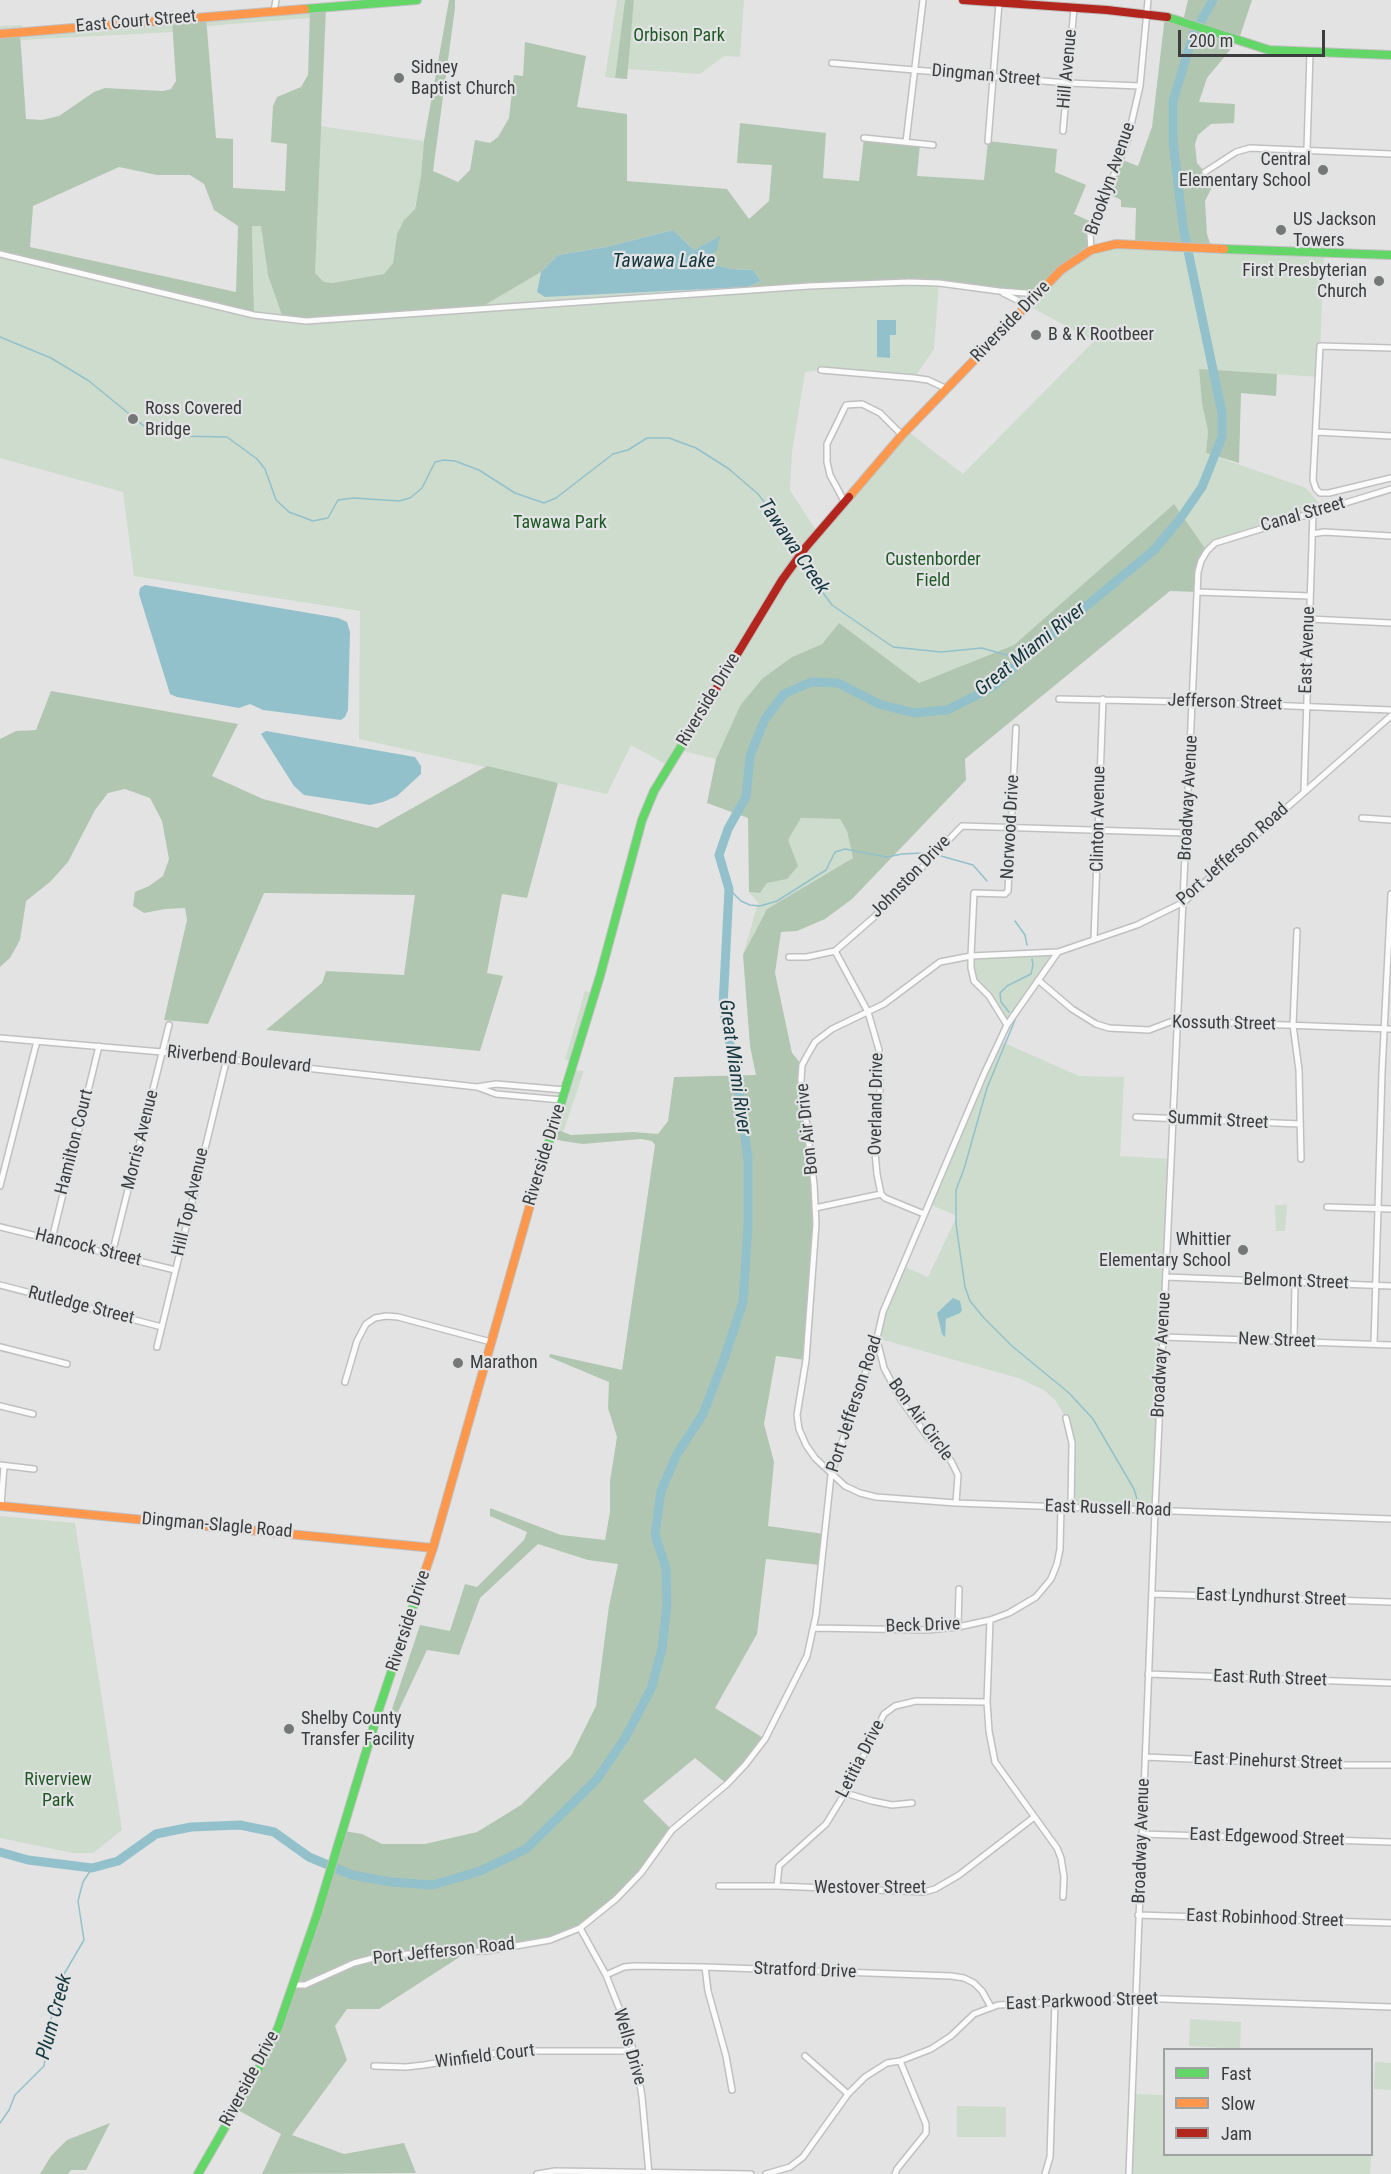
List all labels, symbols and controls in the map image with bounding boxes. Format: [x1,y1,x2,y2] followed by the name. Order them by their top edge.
[75,6,197,38] street label: East Court Street
[1181,18,1328,56] scale bar
[633,25,725,47] park label: Orbison Park
[1054,28,1082,110] street label: Hill Avenue
[1189,30,1233,51] text: 200 m
[411,57,515,100] place label: Sidney Baptist Church
[931,60,1041,92] street label: Dingman Street
[392,71,406,85] marker: Sidney Baptist Church
[1082,120,1140,238] street label: Brooklyn Avenue
[1179,149,1311,192] place label: Central Elementary School
[1316,163,1330,177] marker: Central Elementary School
[1293,209,1376,252] place label: US Jackson Towers
[1274,223,1288,237] marker: US Jackson Towers
[613,250,715,274] water label: Tawawa Lake
[1242,260,1367,302] place label: First Presbyterian Church
[1372,274,1386,288] marker: First Presbyterian Church
[967,277,1055,367] street label: Riverside Drive
[1048,324,1154,346] place label: B & K Rootbeer
[1029,328,1043,342] marker: B & K Rootbeer
[145,398,242,440] place label: Ross Covered Bridge
[126,412,140,426] marker: Ross Covered Bridge
[1258,493,1348,537] street label: Canal Street
[752,495,834,599] water label: Tawawa Creek
[513,512,607,534] park label: Tawawa Park
[885,549,981,592] park label: Custenborder Field
[971,598,1091,702] water label: Great Miami River
[1296,606,1320,694] street label: East Avenue
[673,649,745,751] street label: Riverside Drive
[1167,690,1283,716] street label: Jefferson Street
[1175,735,1203,861] street label: Broadway Avenue
[1087,766,1111,872] street label: Clinton Avenue
[997,774,1025,880] street label: Norwood Drive
[1173,799,1293,911] street label: Port Jefferson Road
[866,831,956,923] street label: Johnston Drive
[713,998,755,1136] water label: Great Miami River
[1172,1012,1276,1036] street label: Kossuth Street
[166,1042,312,1078] street label: Riverbend Boulevard
[865,1052,889,1156] street label: Overland Drive
[792,1082,824,1176] street label: Bon Air Drive
[51,1087,99,1197] street label: Hamilton Court
[118,1088,164,1192] street label: Morris Avenue
[519,1102,571,1208] street label: Riverside Drive
[1167,1108,1269,1134] street label: Summit Street
[168,1146,214,1258] street label: Hill Top Avenue
[33,1224,143,1272] street label: Hancock Street
[1099,1229,1231,1272] place label: Whittier Elementary School
[1236,1243,1250,1257] marker: Whittier Elementary School
[1243,1269,1349,1295] street label: Belmont Street
[26,1282,136,1330] street label: Rutledge Street
[1148,1292,1176,1418] street label: Broadway Avenue
[1238,1329,1316,1353] street label: New Street
[823,1333,887,1475] street label: Port Jefferson Road
[470,1352,538,1374] place label: Marathon
[451,1356,465,1370] marker: Marathon
[883,1375,957,1465] street label: Bon Air Circle
[1044,1496,1172,1522] street label: East Russell Road
[141,1509,293,1543] street label: Dingman-Slagle Road
[383,1568,435,1674] street label: Riverside Drive
[1195,1585,1347,1611] street label: East Lyndhurst Street
[885,1614,961,1638] street label: Beck Drive
[1213,1666,1327,1692] street label: East Ruth Street
[301,1708,414,1750] place label: Shelby County Transfer Facility
[832,1716,890,1802] street label: Letitia Drive
[282,1722,296,1736] marker: Shelby County Transfer Facility
[1193,1749,1343,1775] street label: East Pinehurst Street
[24,1769,92,1812] park label: Riverview Park
[1129,1778,1155,1904] street label: Broadway Avenue
[1189,1824,1345,1852] street label: East Edgewood Street
[814,1877,926,1899] street label: Westover Street
[1186,1905,1344,1933] street label: East Robinhood Street
[372,1934,516,1970] street label: Port Jefferson Road
[753,1958,857,1984] street label: Stratford Drive
[32,1972,78,2062] water label: Plum Creek
[1005,1989,1159,2015] street label: East Parkwood Street
[608,2006,650,2088] street label: Wells Drive
[216,2028,284,2130] street label: Riverside Drive
[434,2040,536,2074] street label: Winfield Court
[1163,2048,1373,2156] legend
[1221,2063,1252,2084] text: Fast
[1221,2093,1255,2114] text: Slow
[1221,2123,1252,2144] text: Jam

